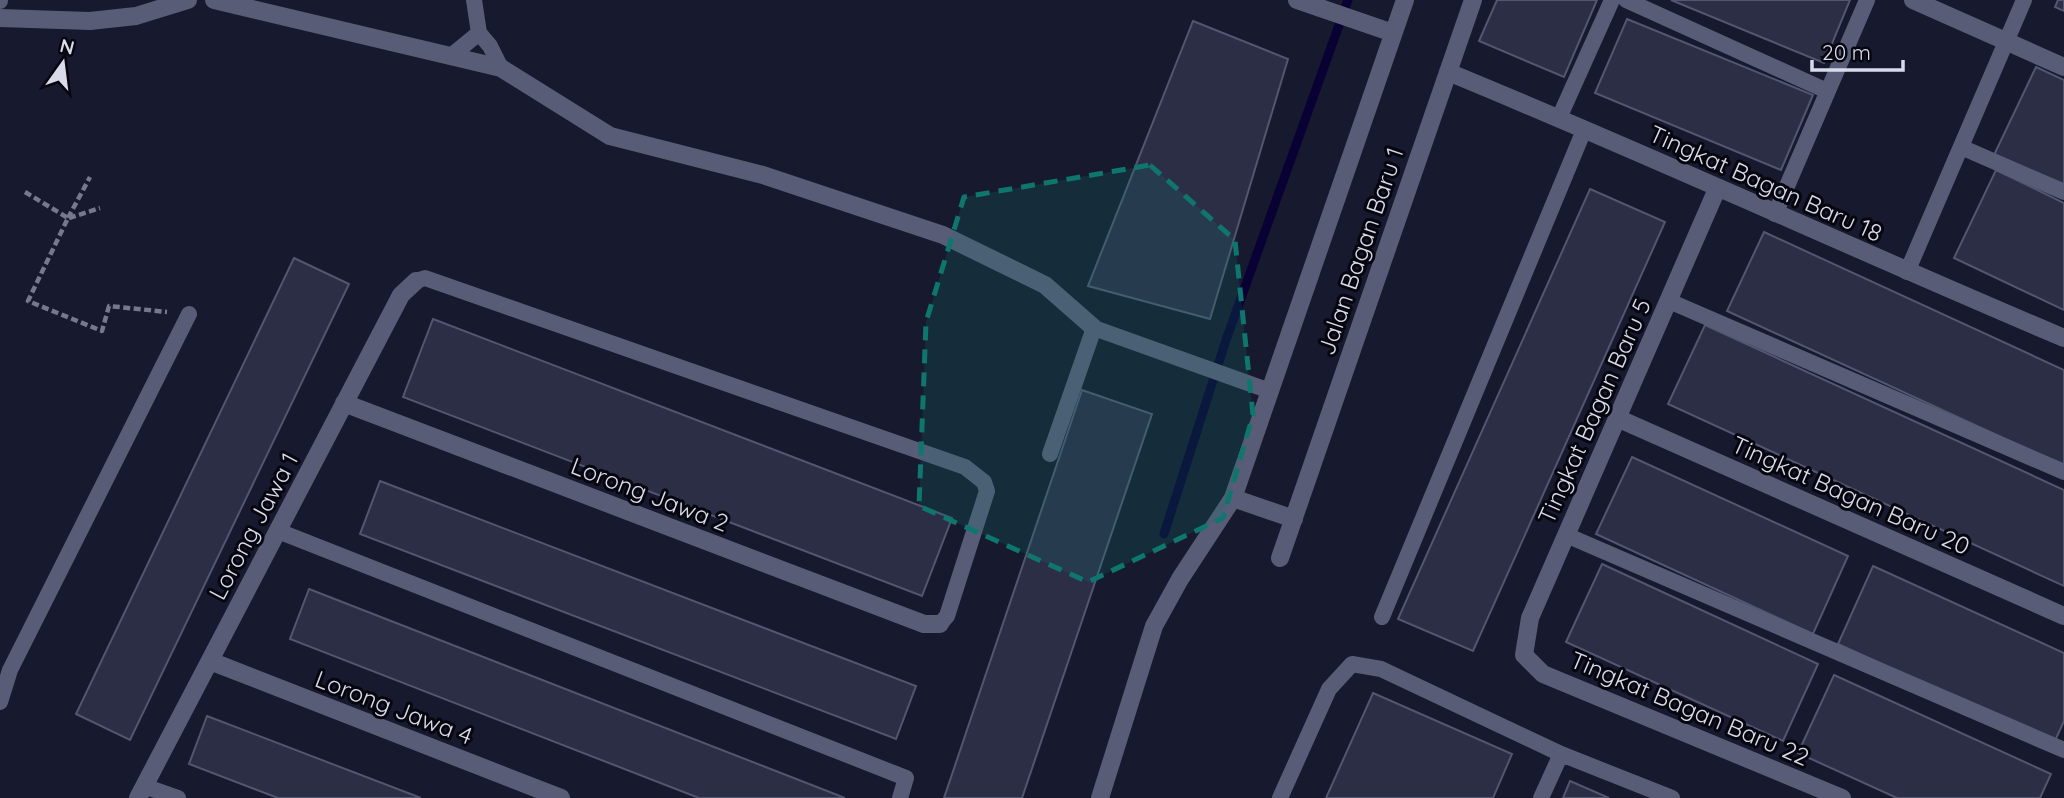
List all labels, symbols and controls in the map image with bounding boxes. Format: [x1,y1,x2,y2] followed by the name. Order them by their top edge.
[28,28,98,98] north arrow
[1812,28,1903,72] scale bar
[57,33,77,60] text: N
[1822,39,1871,65] text: 20 m
[1645,118,1887,248] street label: Tingkat Bagan Baru 18
[1310,143,1410,359] street label: Jalan Bagan Baru 1
[1531,294,1657,528] street label: Tingkat Bagan Baru 5
[1727,429,1975,561] street label: Tingkat Bagan Baru 20
[202,447,304,605] street label: Lorong Jawa 1
[567,450,733,538] street label: Lorong Jawa 2
[1566,644,1814,772] street label: Tingkat Bagan Baru 22
[311,663,477,751] street label: Lorong Jawa 4

